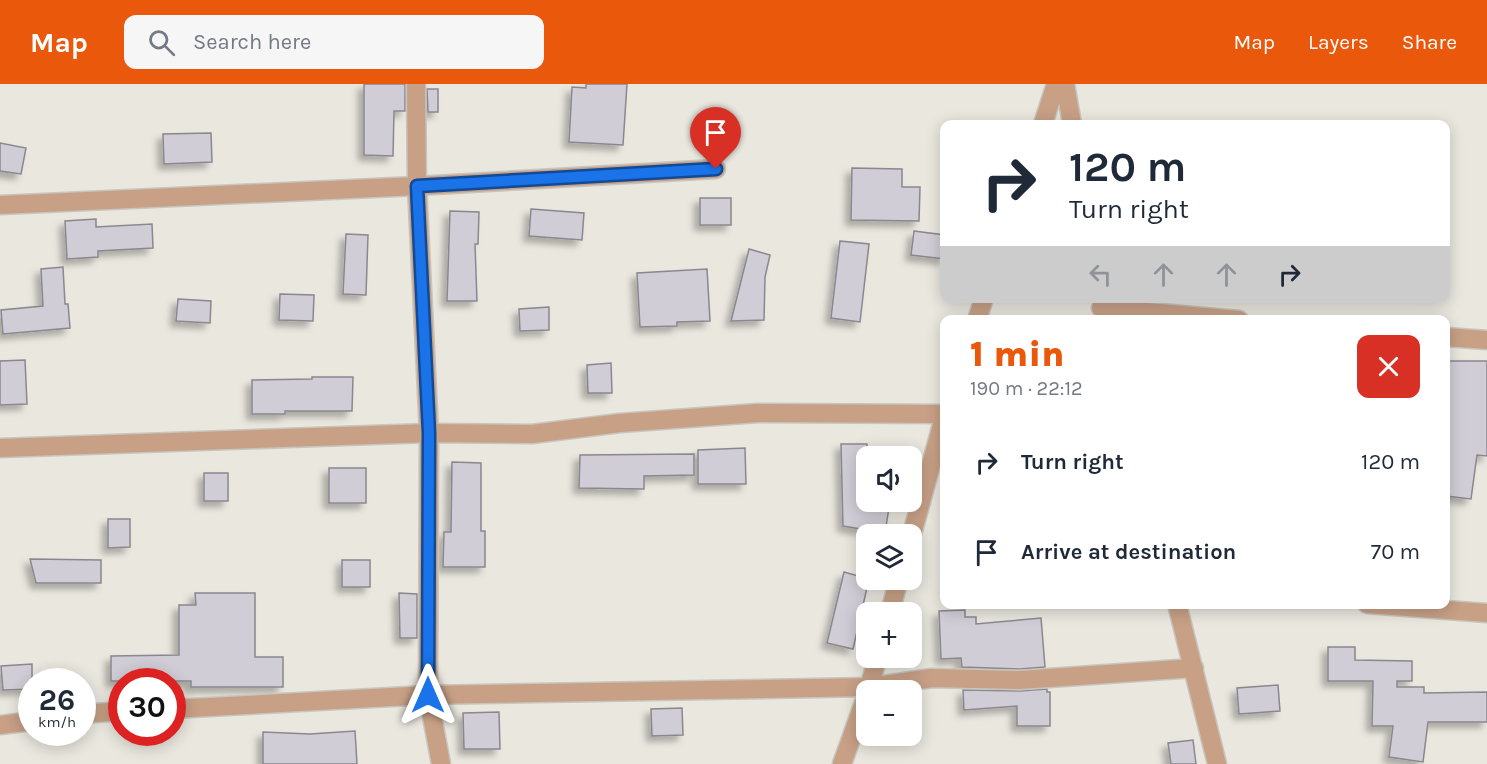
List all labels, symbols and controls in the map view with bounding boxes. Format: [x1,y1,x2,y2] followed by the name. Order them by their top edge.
[124,15,544,69] search box
[30,26,88,59] text: Map
[145,26,178,59] icon: search
[193,29,311,55] text: Search here
[1233,30,1275,54] text: Map
[1308,30,1369,54] text: Layers
[1402,30,1457,54] text: Share
[690,107,741,169] pin
[699,116,732,149] icon: arrive
[1069,142,1186,192] text: 120 m
[970,144,1048,222] icon: right
[1069,193,1189,225] text: Turn right
[1084,258,1117,291] icon: left
[1147,258,1180,291] icon: ahead
[1210,258,1243,291] icon: ahead
[1273,258,1306,291] icon: right
[970,333,1064,375] text: 1 min
[1357,335,1420,398] button: close
[970,377,1083,400] text: 190 m · 22:12
[856,446,922,746] map controls
[856,446,922,512] button: sound
[970,446,1003,479] icon: right
[1021,449,1124,475] text: Turn right
[1361,449,1420,475] text: 120 m
[856,524,922,590] button: layers
[970,536,1003,569] icon: arrive
[1021,539,1236,565] text: Arrive at destination
[1371,539,1420,565] text: 70 m
[856,602,922,668] button: +
[396,663,460,727] position arrow
[108,668,186,746] speed limit sign: 30
[856,680,922,746] button: −
[39,682,75,718] text: 26
[38,713,76,731] text: km/h

